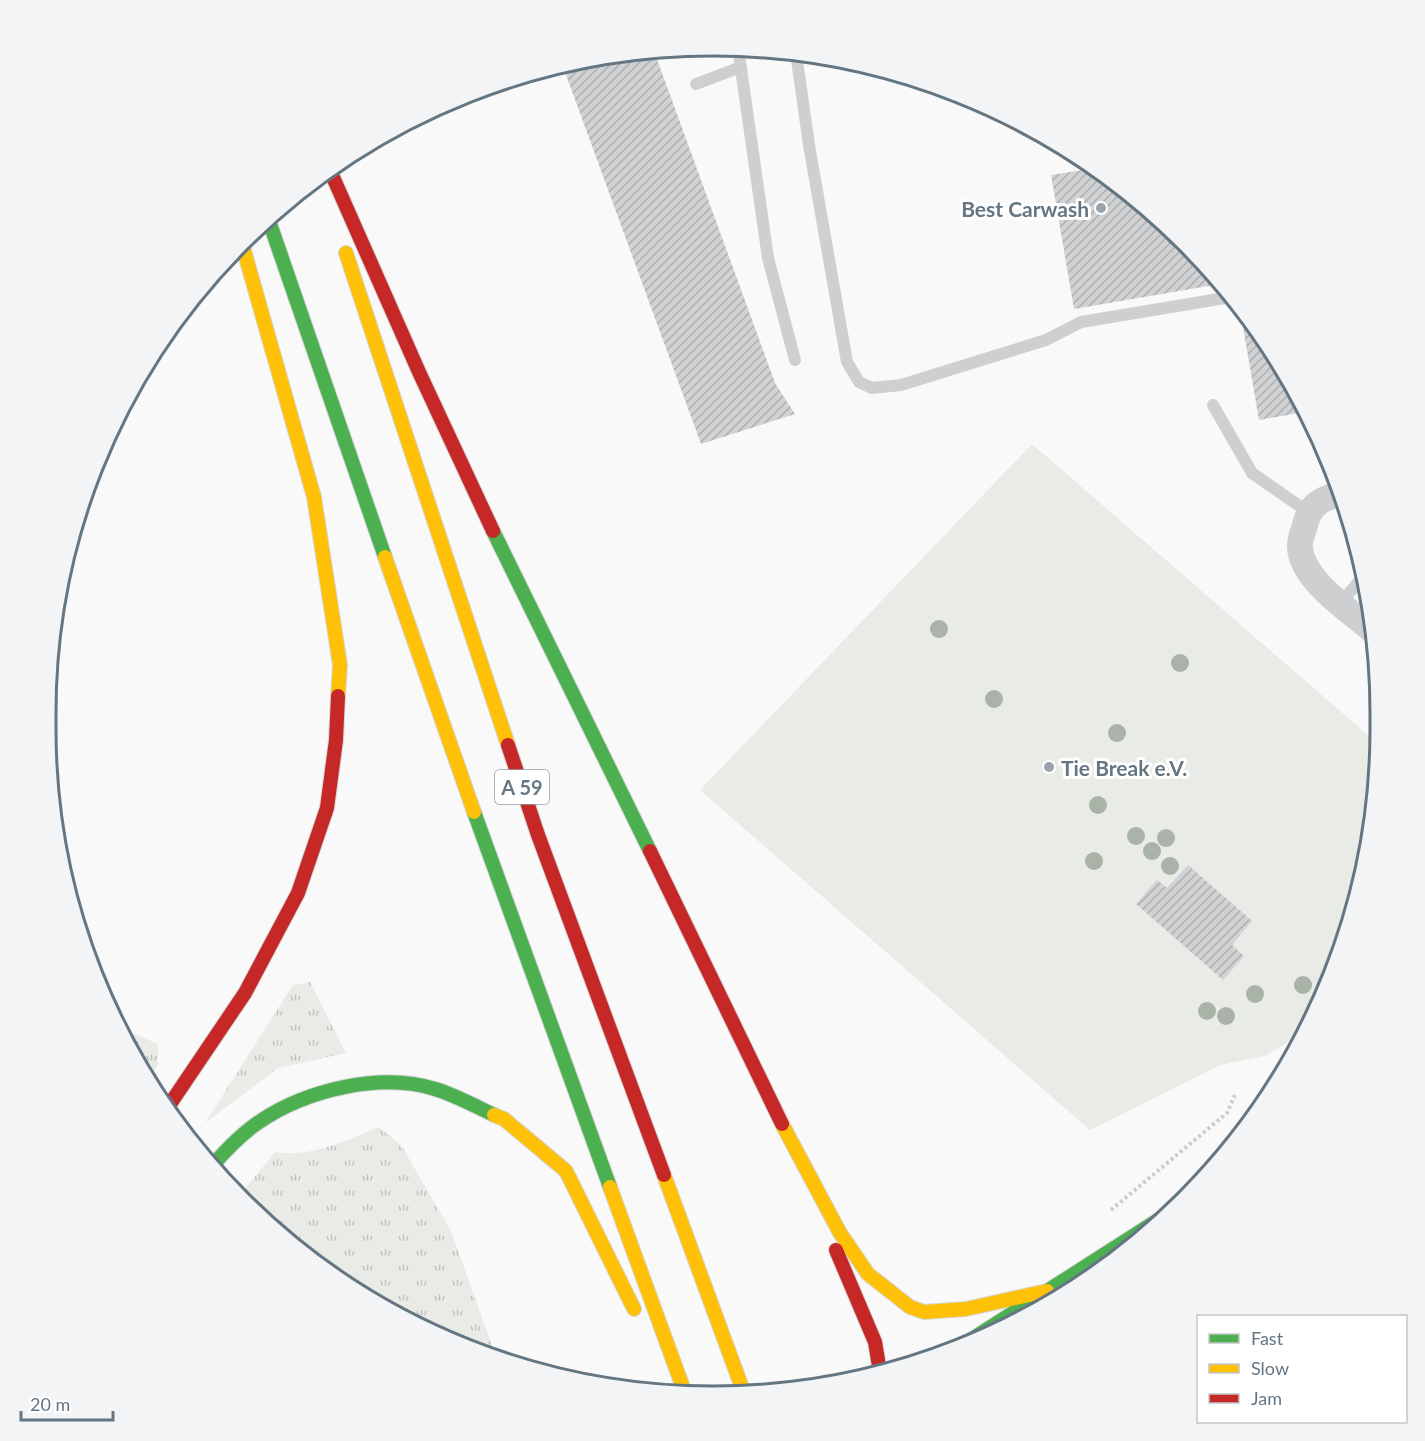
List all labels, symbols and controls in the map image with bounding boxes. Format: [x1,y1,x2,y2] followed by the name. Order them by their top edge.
[961,196,1089,221] place label: Best Carwash
[1094,201,1108,215] marker: Best Carwash
[1061,755,1187,780] place label: Tie Break e.V.
[1042,760,1056,774] marker: Tie Break e.V.
[495,770,549,804] road number: A 59
[1197,1315,1407,1423] legend
[1251,1327,1284,1349] text: Fast
[1251,1357,1289,1379] text: Slow
[21,1384,112,1422] scale bar
[1251,1387,1282,1409] text: Jam
[30,1393,70,1415] text: 20 m

